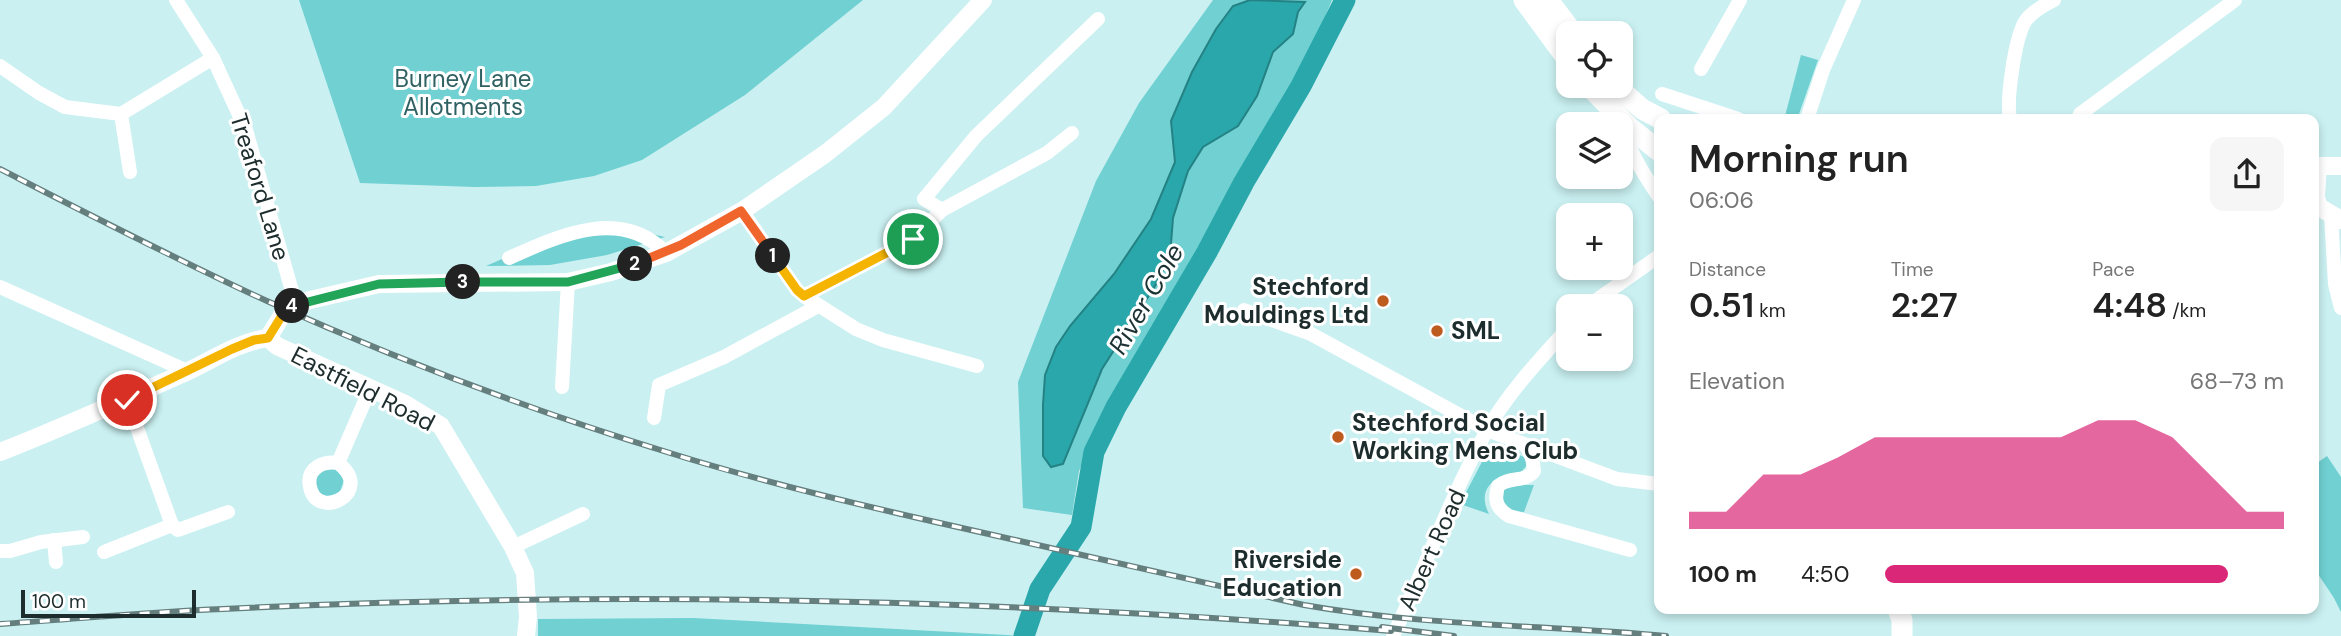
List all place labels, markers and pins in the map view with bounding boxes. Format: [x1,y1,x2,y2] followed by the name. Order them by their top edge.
[883,209,943,269] pin
[756,238,790,274] pin: 1
[618,246,652,282] pin: 2
[446,264,480,300] pin: 3
[1204,271,1369,330] place label: Stechford Mouldings Ltd
[274,288,310,324] pin: 4
[1375,293,1391,309] marker: Stechford Mouldings Ltd
[1451,315,1500,346] place label: SML
[1429,323,1445,339] marker: SML
[97,370,157,430] pin
[1352,407,1578,466] place label: Stechford Social Working Mens Club
[1330,429,1346,445] marker: Stechford Social Working Mens Club
[1223,544,1342,603] place label: Riverside Education
[1348,566,1364,582] marker: Riverside Education

